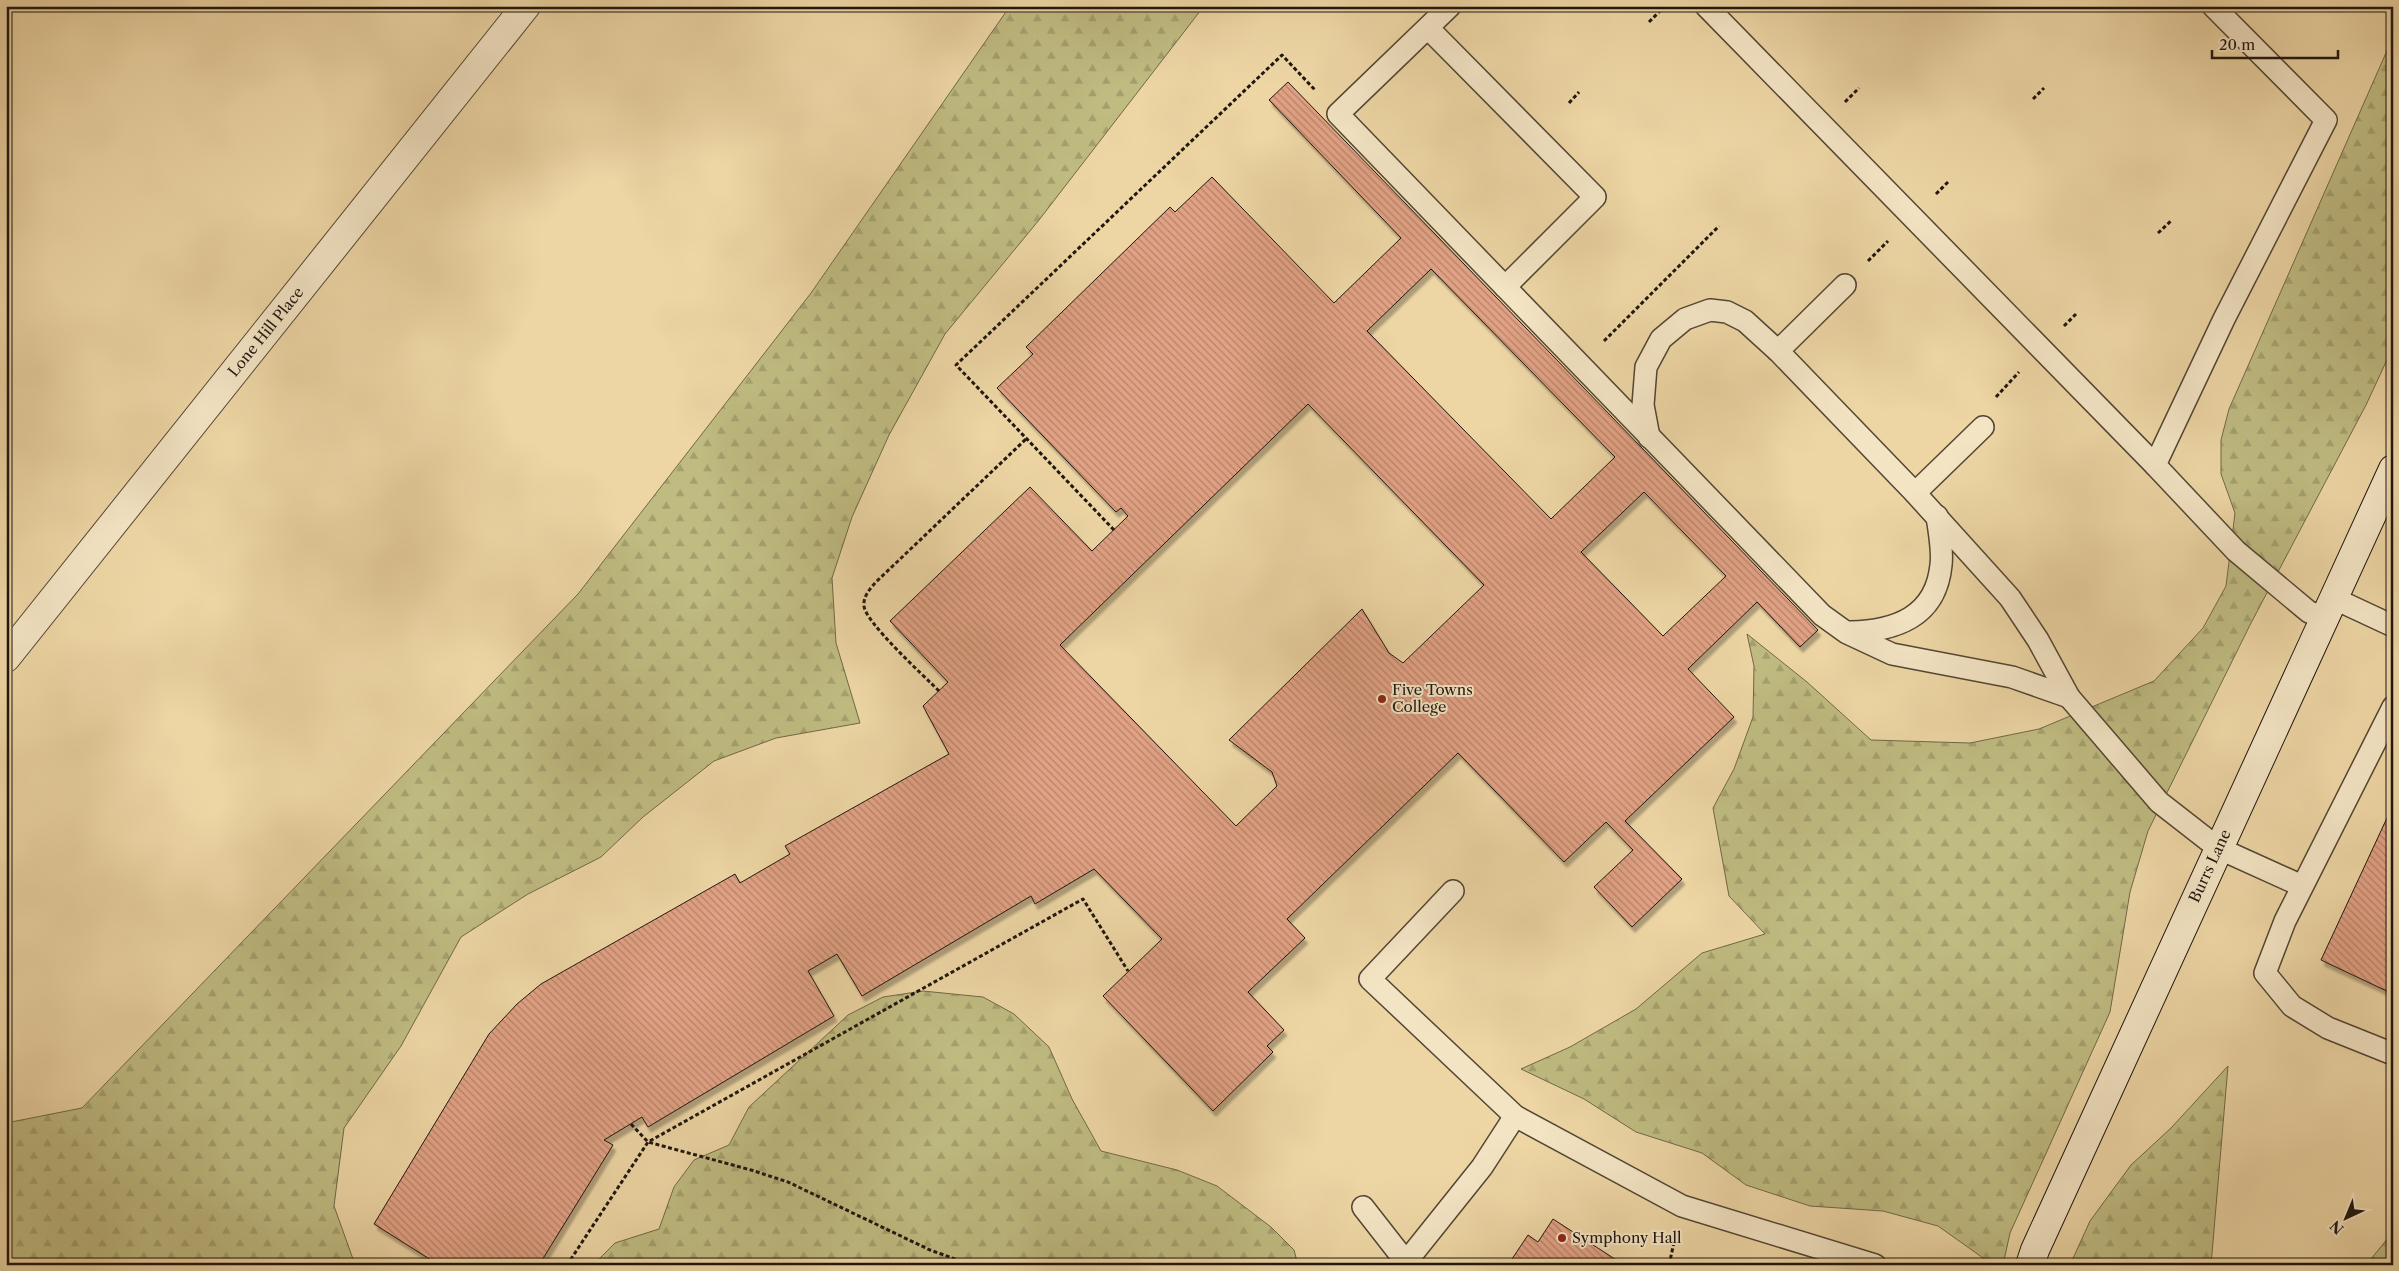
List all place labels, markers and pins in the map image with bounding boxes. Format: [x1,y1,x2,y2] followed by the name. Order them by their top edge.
[1392,680,1473,716] place label: Five Towns College
[1376,693,1388,705] marker: Five Towns College
[1572,1228,1682,1247] place label: Symphony Hall
[1556,1232,1568,1244] marker: Symphony Hall

